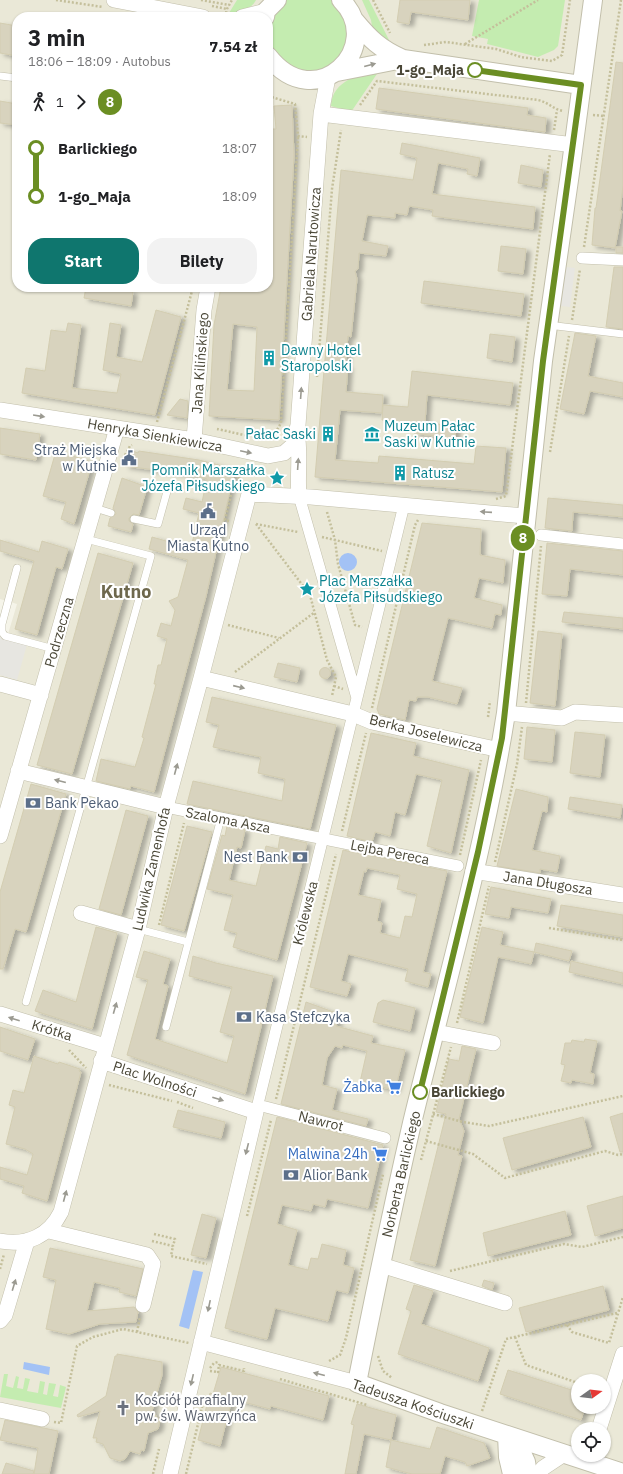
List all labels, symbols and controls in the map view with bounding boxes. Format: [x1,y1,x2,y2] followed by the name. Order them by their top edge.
[28,23,85,52] text: 3 min
[209,37,257,56] text: 7.54 zł
[28,53,171,70] text: 18:06 – 18:09 · Autobus
[396,61,464,79] place label: 1-go_Maja
[364,62,376,68] one-way arrow
[467,62,483,78] marker: 1-go_Maja
[28,91,50,113] icon: walk
[70,91,92,113] icon: forward
[106,93,114,111] text: 8
[56,94,64,111] text: 1
[58,139,137,158] text: Barlickiego
[222,140,257,157] text: 18:07
[297,186,325,322] street label: Gabriela Narutowicza
[58,187,131,206] text: 1-go_Maja
[222,188,257,205] text: 18:09
[28,238,139,284] button: Start
[147,238,257,284] button: Bilety
[187,312,213,414] street label: Jana Kilińskiego
[281,341,361,375] place label: Dawny Hotel Staropolski
[260,349,278,367] building icon: Dawny Hotel Staropolski
[297,387,304,399] one-way arrow
[32,413,45,419] one-way arrow
[86,414,224,456] street label: Henryka Sienkiewicza
[384,417,476,451] place label: Muzeum Pałac Saski w Kutnie
[245,425,316,443] place label: Pałac Saski
[319,425,337,443] building icon: Pałac Saski
[363,425,381,443] museum icon: Muzeum Pałac Saski w Kutnie
[34,441,118,475] place label: Straż Miejska w Kutnie
[120,449,138,467] public building icon: Straż Miejska w Kutnie
[240,449,252,455] one-way arrow
[295,458,302,470] one-way arrow
[141,461,266,495] place label: Pomnik Marszałka Józefa Piłsudskiego
[391,464,409,482] building icon: Ratusz
[412,464,455,482] place label: Ratusz
[268,469,286,487] place icon: Pomnik Marszałka Józefa Piłsudskiego
[199,502,217,520] public building icon: Urząd Miasta Kutno
[480,508,493,515] one-way arrow
[167,521,249,555] place label: Urząd Miasta Kutno
[510,525,536,551] line badge: 8
[519,529,527,547] text: 8
[319,572,443,606] place label: Plac Marszałka Józefa Piłsudskiego
[101,580,151,603] district label: Kutno
[298,580,316,598] place icon: Plac Marszałka Józefa Piłsudskiego
[40,594,78,669] street label: Podrzeczna
[234,684,246,690] one-way arrow
[367,710,485,756] street label: Berka Joselewicza
[173,763,179,775] one-way arrow
[54,778,66,784] one-way arrow
[24,794,42,812] bank icon: Bank Pekao
[45,794,119,812] place label: Bank Pekao
[184,803,273,837] street label: Szaloma Asza
[128,805,174,933] street label: Ludwika Zamenhofa
[349,836,432,869] street label: Lejba Pereca
[224,848,289,866] place label: Nest Bank
[291,848,309,866] bank icon: Nest Bank
[502,867,595,899] street label: Jana Długosza
[288,879,322,947] street label: Królewska
[112,1002,118,1014] one-way arrow
[235,1008,253,1026] bank icon: Kasa Stefczyka
[256,1008,351,1026] place label: Kasa Stefczyka
[7,1015,19,1021] one-way arrow
[30,1015,75,1045] street label: Krótka
[111,1057,199,1101] street label: Plac Wolności
[344,1078,383,1096] place label: Żabka
[385,1078,403,1096] supermarket icon: Żabka
[431,1083,505,1101] place label: Barlickiego
[412,1084,428,1100] marker: Barlickiego
[212,1096,224,1102] one-way arrow
[297,1107,346,1135] street label: Nawrot
[378,1109,424,1239] street label: Norberta Barlickiego
[243,1143,249,1156] one-way arrow
[288,1145,368,1163] place label: Malwina 24h
[371,1145,389,1163] supermarket icon: Malwina 24h
[282,1166,300,1184] bank icon: Alior Bank
[303,1166,368,1184] place label: Alior Bank
[62,1190,68,1202] one-way arrow
[11,1279,17,1291] one-way arrow
[206,1300,212,1312] one-way arrow
[313,1371,325,1377] one-way arrow
[189,1374,195,1386] one-way arrow
[571,1374,611,1414] north arrow
[571,1374,611,1462] map controls
[350,1375,476,1433] street label: Tadeusza Kościuszki
[135,1391,257,1425] place label: Kościół parafialny pw. św. Wawrzyńca
[114,1399,132,1417] church icon: Kościół parafialny pw. św. Wawrzyńca
[571,1422,611,1462] button: locate

